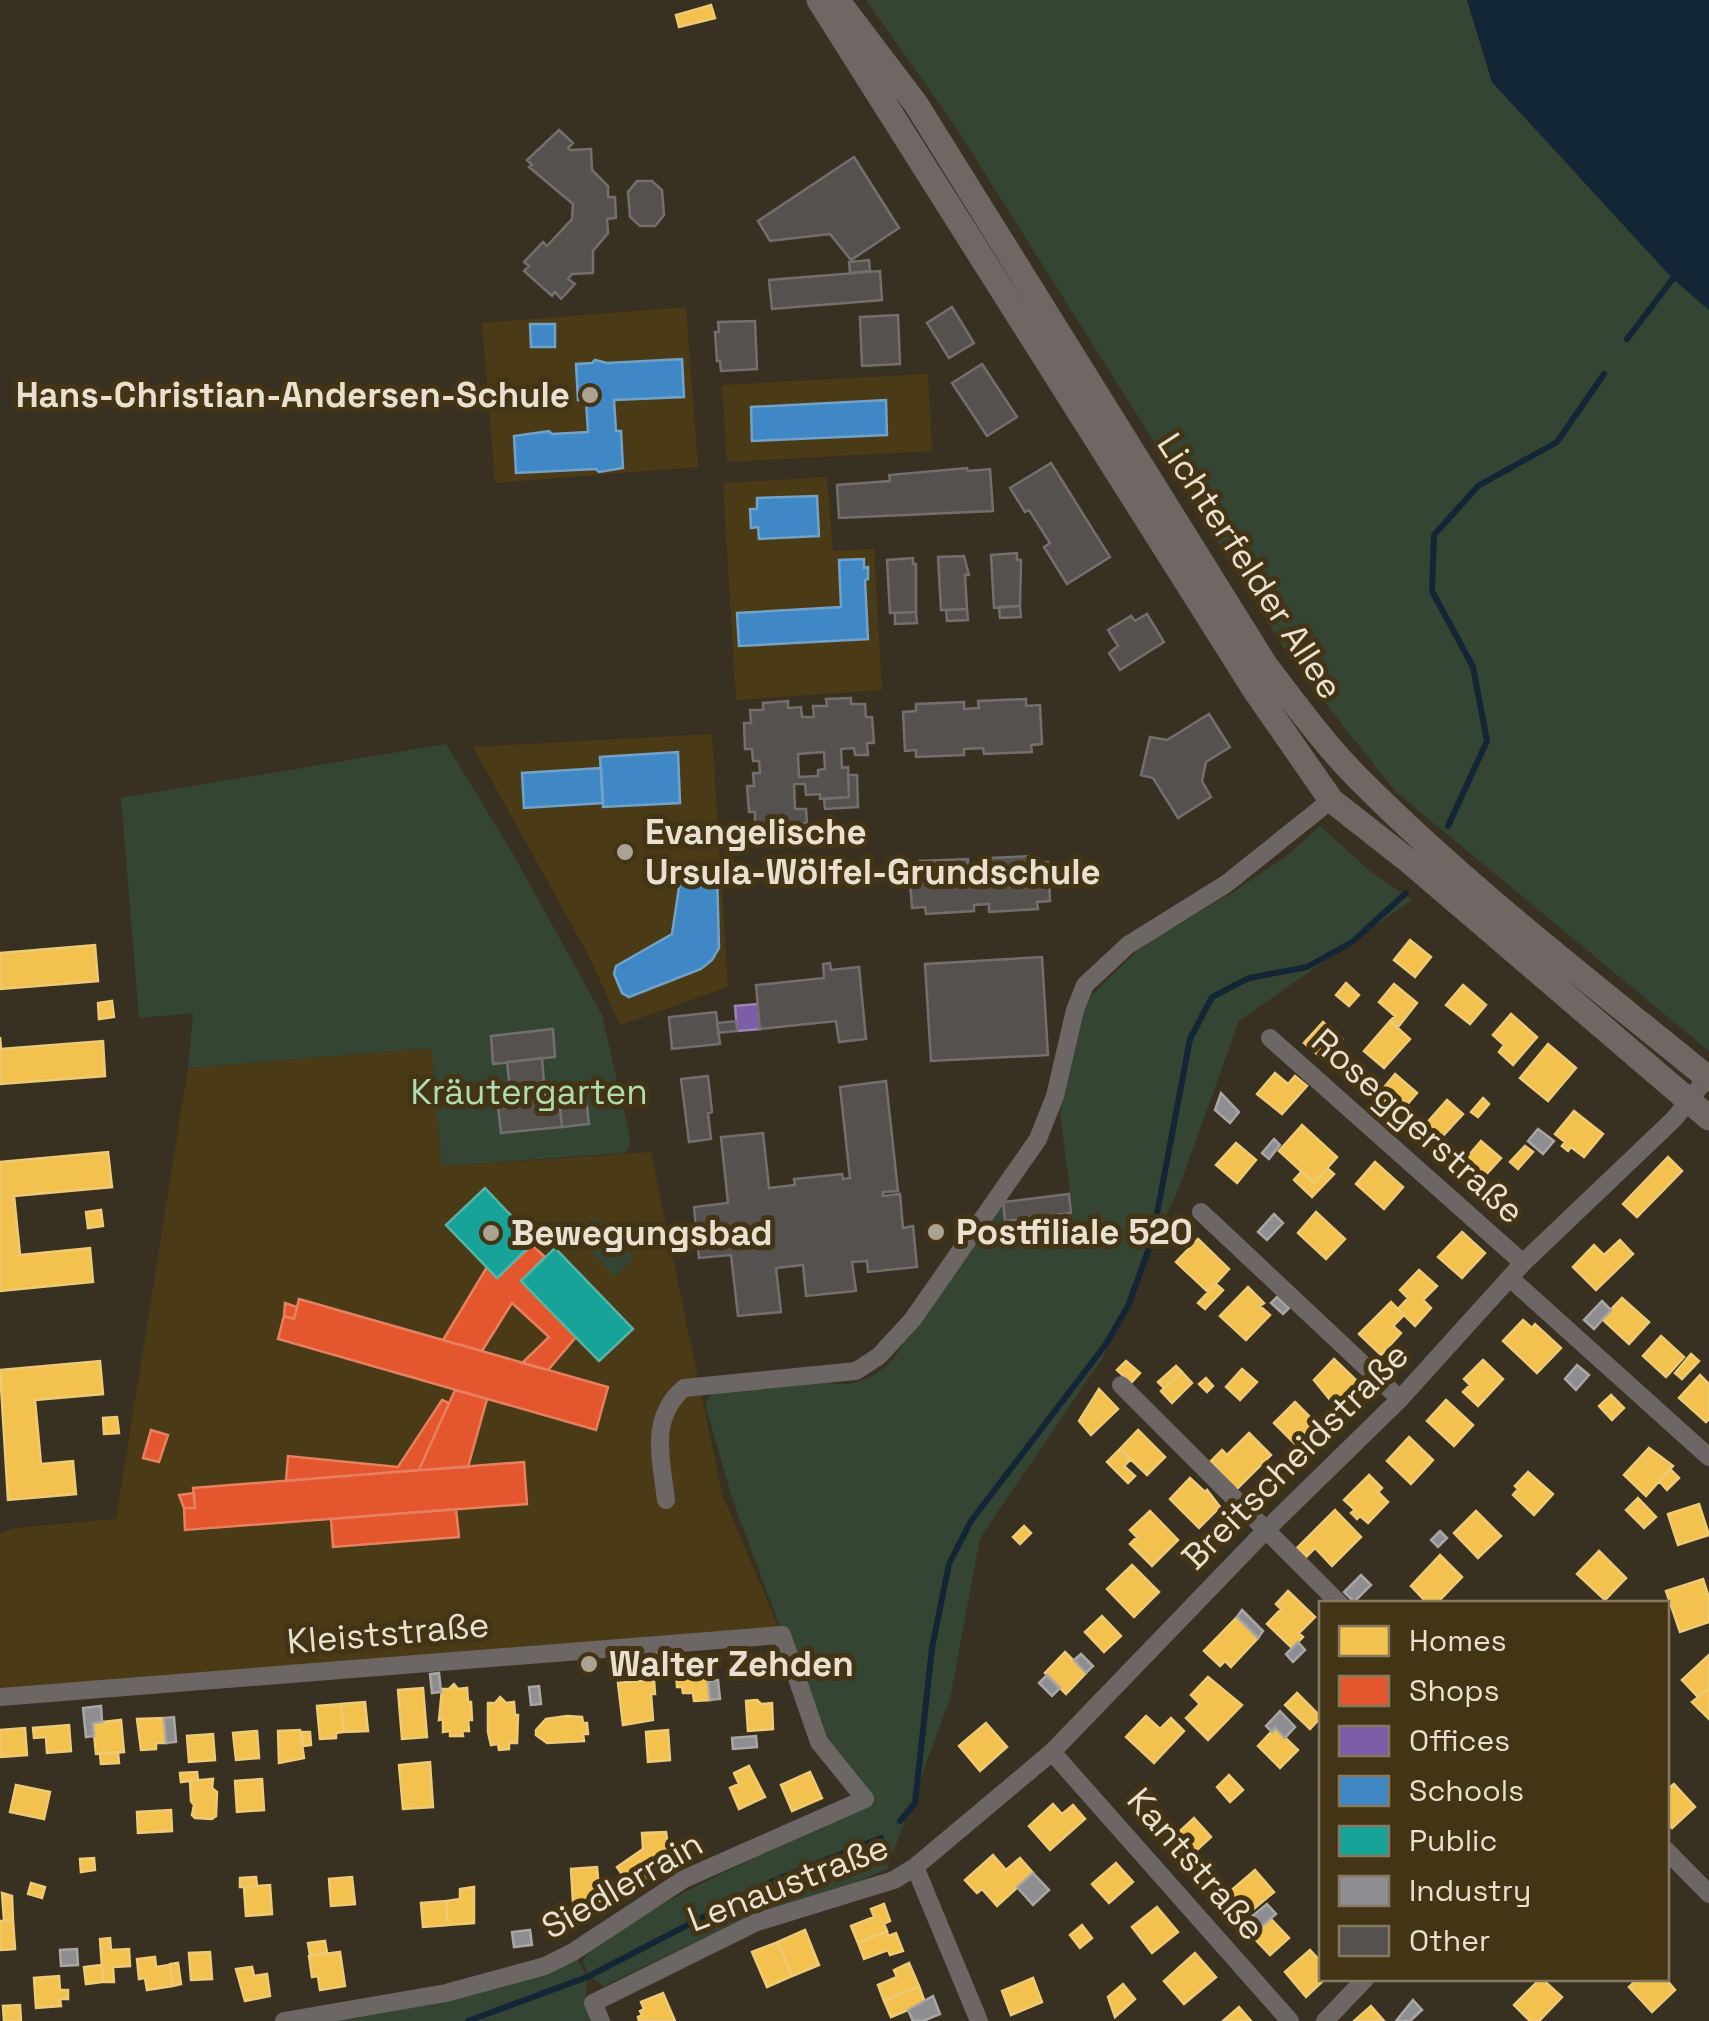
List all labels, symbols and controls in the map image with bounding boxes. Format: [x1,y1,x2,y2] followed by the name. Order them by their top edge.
[16,373,570,417] place label: Hans-Christian-Andersen-Schule
[579,384,601,406] marker: Hans-Christian-Andersen-Schule
[1148,425,1352,707] street label: Lichterfelder Allee
[645,810,1101,894] place label: Evangelische Ursula-Wölfel-Grundschule
[614,841,636,863] marker: Evangelische Ursula-Wölfel-Grundschule
[1303,1019,1533,1233] street label: Roseggerstraße
[410,1070,648,1114] park label: Kräutergarten
[956,1210,1193,1254] place label: Postfiliale 520
[511,1211,773,1255] place label: Bewegungsbad
[925,1221,947,1243] marker: Postfiliale 520
[480,1222,502,1244] marker: Bewegungsbad
[1172,1333,1418,1579] street label: Breitscheidstraße
[1319,1601,1669,1981] legend
[285,1602,491,1664] street label: Kleiststraße
[1409,1621,1507,1660] text: Homes
[609,1642,854,1686] place label: Walter Zehden
[578,1653,600,1675] marker: Walter Zehden
[1409,1671,1499,1710] text: Shops
[1409,1721,1510,1760] text: Offices
[1409,1771,1524,1810] text: Schools
[1118,1779,1274,1949] street label: Kantstraße
[534,1821,710,1949] street label: Siedlerrain
[1409,1821,1497,1860] text: Public
[681,1825,895,1941] street label: Lenaustraße
[1409,1871,1531,1910] text: Industry
[1409,1921,1490,1960] text: Other

